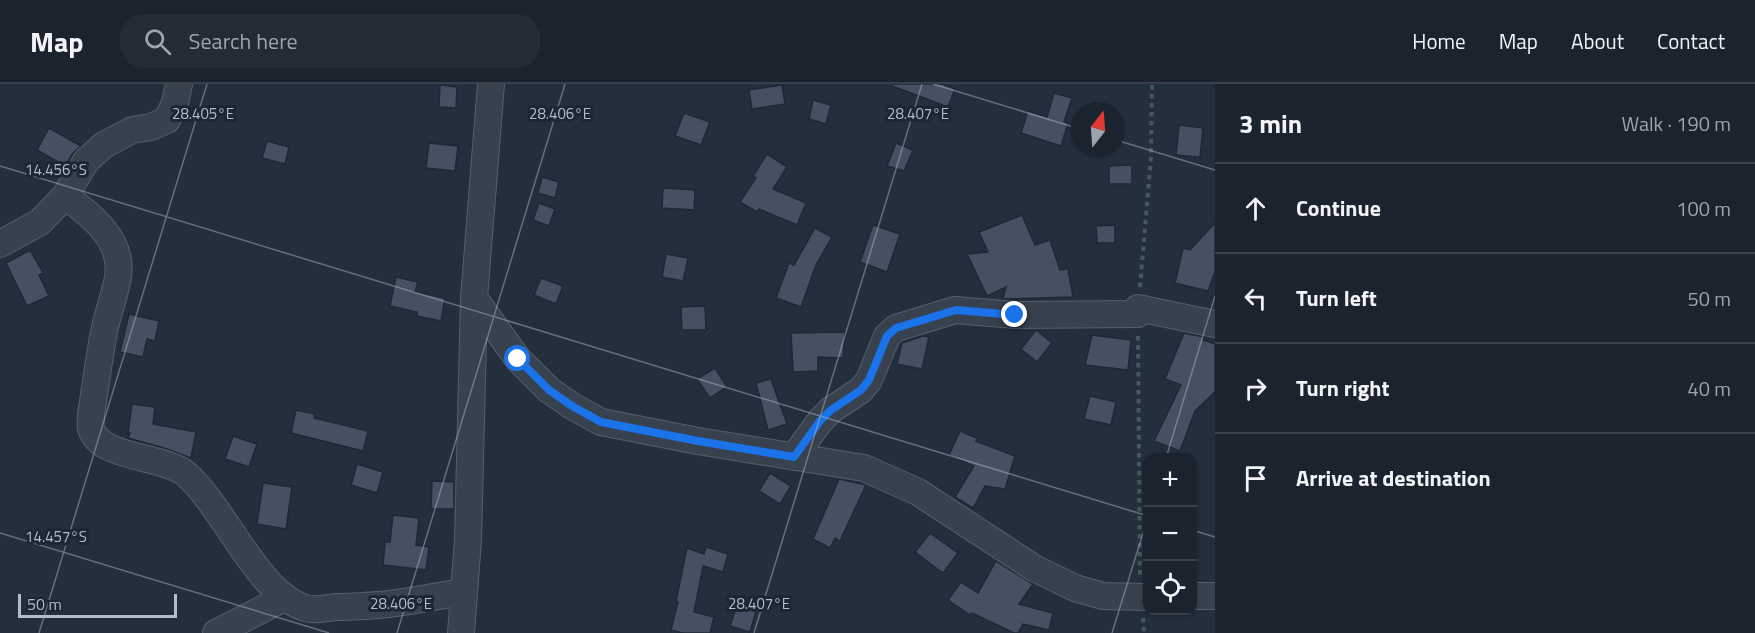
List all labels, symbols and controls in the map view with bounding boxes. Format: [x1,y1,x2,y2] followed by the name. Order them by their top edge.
[120,14,540,68] search box
[30,20,84,63] text: Map
[189,24,298,58] text: Search here
[141,25,174,58] icon: search
[1412,25,1466,57] text: Home
[1499,25,1538,57] text: Map
[1571,25,1624,57] text: About
[1657,25,1725,57] text: Contact
[172,102,234,125] text: 28.405°E
[529,102,591,125] text: 28.406°E
[887,102,949,125] text: 28.407°E
[1071,102,1125,156] north arrow
[1239,104,1302,143] text: 3 min
[1622,108,1731,139] text: Walk · 190 m
[25,158,87,181] text: 14.456°S
[1296,191,1381,225] text: Continue
[1239,192,1272,225] icon: ahead
[1676,193,1731,224] text: 100 m
[1296,281,1377,315] text: Turn left
[1239,282,1272,315] icon: left
[1687,283,1731,314] text: 50 m
[1001,301,1027,327] route end
[504,345,530,371] route start
[1296,371,1390,405] text: Turn right
[1239,372,1272,405] icon: right
[1687,373,1731,404] text: 40 m
[1143,453,1197,615] map controls
[1143,453,1197,507] button: +
[1296,461,1491,495] text: Arrive at destination
[1239,462,1272,495] icon: arrive
[1143,507,1197,561] button: −
[25,525,87,548] text: 14.457°S
[1143,561,1197,615] button: locate
[18,591,177,618] scale bar
[27,592,62,616] text: 50 m
[370,592,432,615] text: 28.406°E
[728,592,790,615] text: 28.407°E

